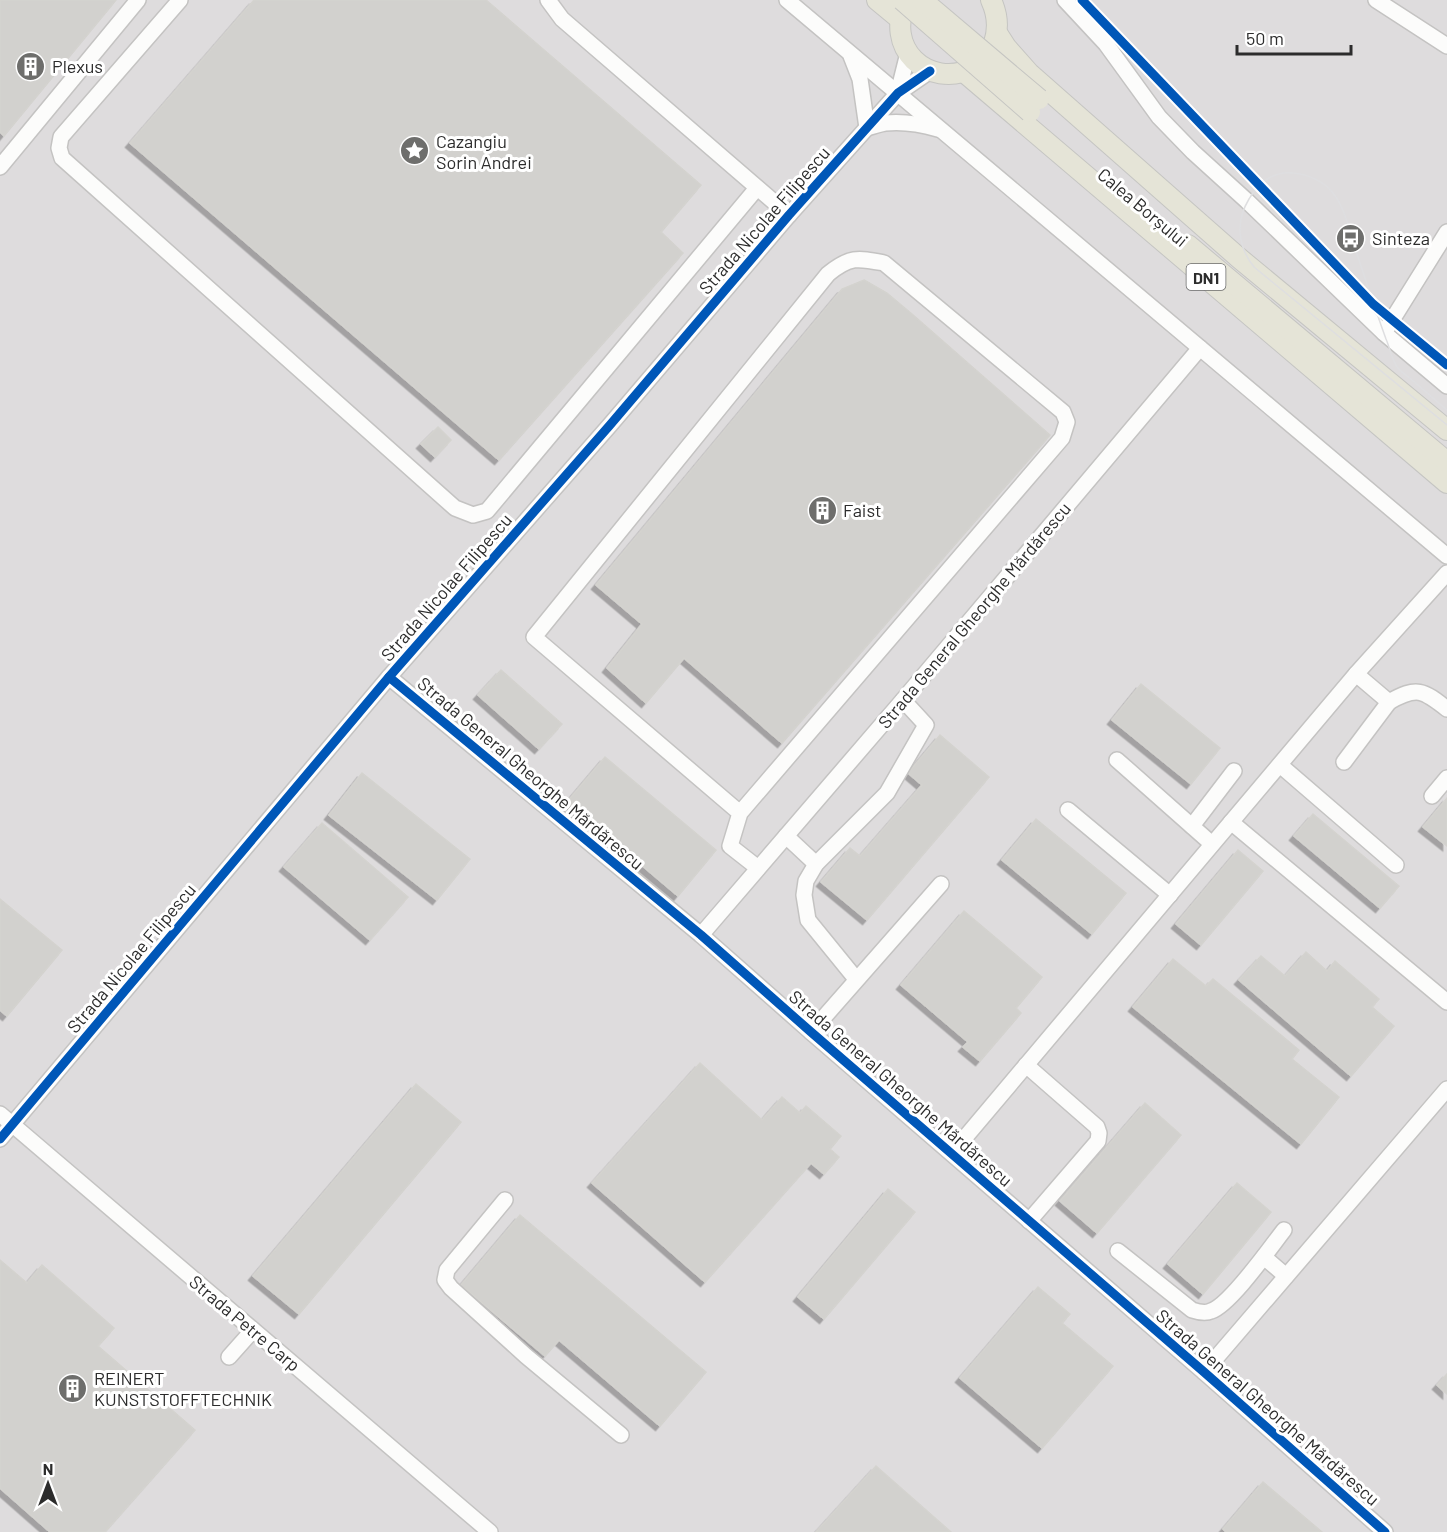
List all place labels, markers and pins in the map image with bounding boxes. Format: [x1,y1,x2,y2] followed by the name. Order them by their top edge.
[15,50,47,82] building icon: Plexus
[52,55,103,77] place label: Plexus
[436,130,532,173] place label: Cazangiu Sorin Andrei
[399,135,431,167] place icon: Cazangiu Sorin Andrei
[1335,222,1367,254] bus stop icon: Sinteza
[1372,227,1430,249] place label: Sinteza
[806,494,838,526] building icon: Faist
[843,499,882,521] place label: Faist
[94,1367,272,1410] place label: REINERT KUNSTSTOFFTECHNIK
[57,1372,89,1404] building icon: REINERT KUNSTSTOFFTECHNIK

